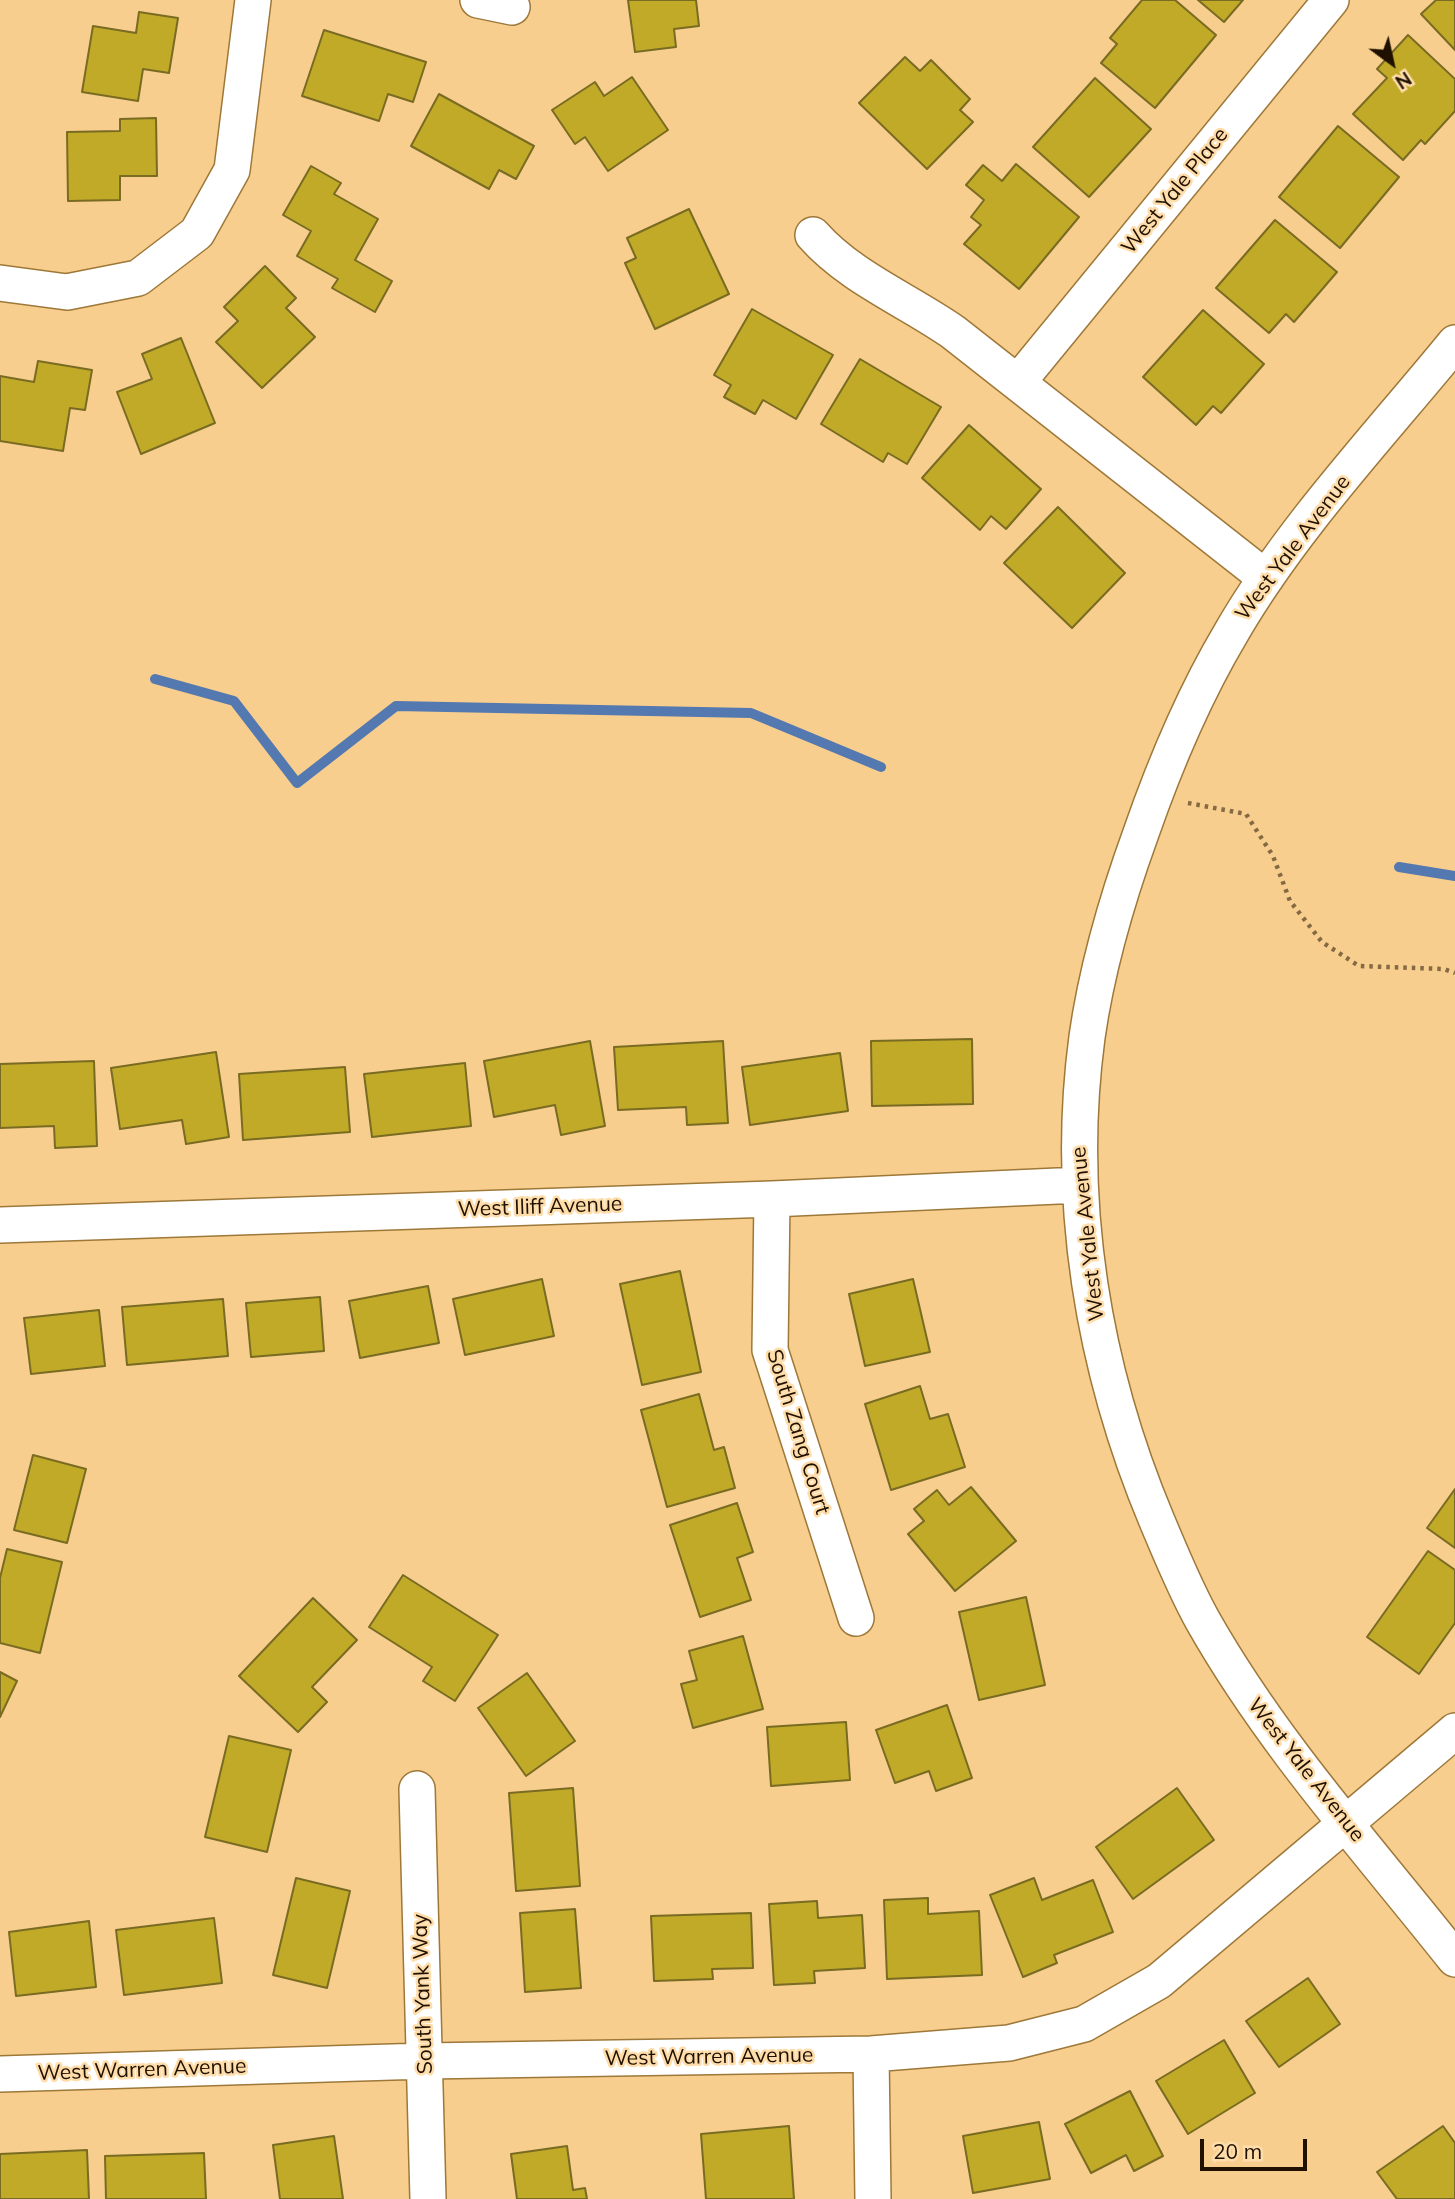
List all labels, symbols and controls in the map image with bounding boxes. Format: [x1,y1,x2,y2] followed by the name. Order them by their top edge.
[1357,28,1427,98] north arrow
[1391,67,1416,95] text: N
[1116,123,1234,259] street label: West Yale Place
[1230,470,1356,626] street label: West Yale Avenue
[1066,1145,1110,1323] street label: West Yale Avenue
[457,1192,623,1222] street label: West Iliff Avenue
[761,1347,835,1517] street label: South Zang Court
[1242,1693,1370,1847] street label: West Yale Avenue
[408,1913,438,2075] street label: South Yank Way
[604,2043,814,2071] street label: West Warren Avenue
[37,2054,247,2086] street label: West Warren Avenue
[1203,2126,1310,2170] scale bar
[1213,2138,1262,2164] text: 20 m

